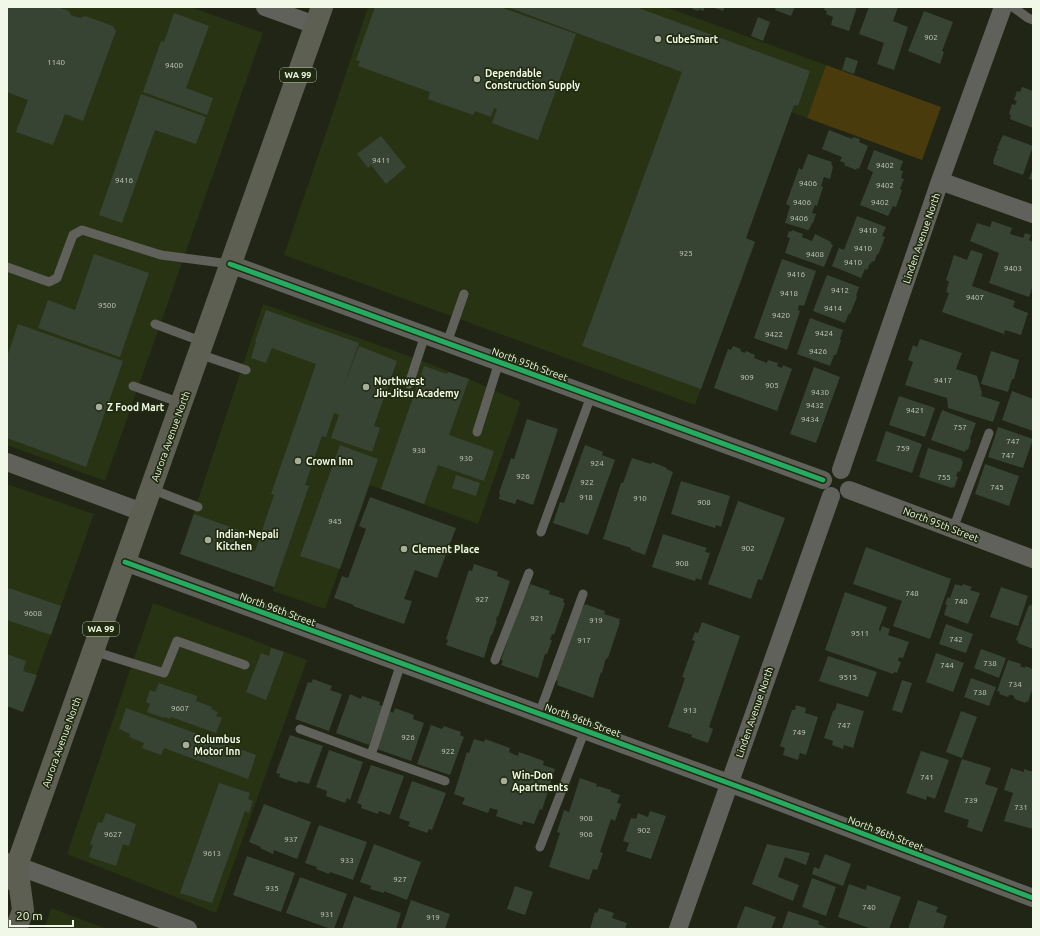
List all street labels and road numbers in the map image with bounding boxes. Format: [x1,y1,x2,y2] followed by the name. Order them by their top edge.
[280,68,316,82] road number: WA 99
[901,191,942,285] street label: Linden Avenue North
[490,346,569,383] street label: North 95th Street
[149,389,192,483] street label: Aurora Avenue North
[902,505,980,544] street label: North 95th Street
[238,591,317,628] street label: North 96th Street
[83,622,119,636] road number: WA 99
[734,665,775,759] street label: Linden Avenue North
[40,695,83,789] street label: Aurora Avenue North
[543,702,622,739] street label: North 96th Street
[847,814,925,853] street label: North 96th Street

